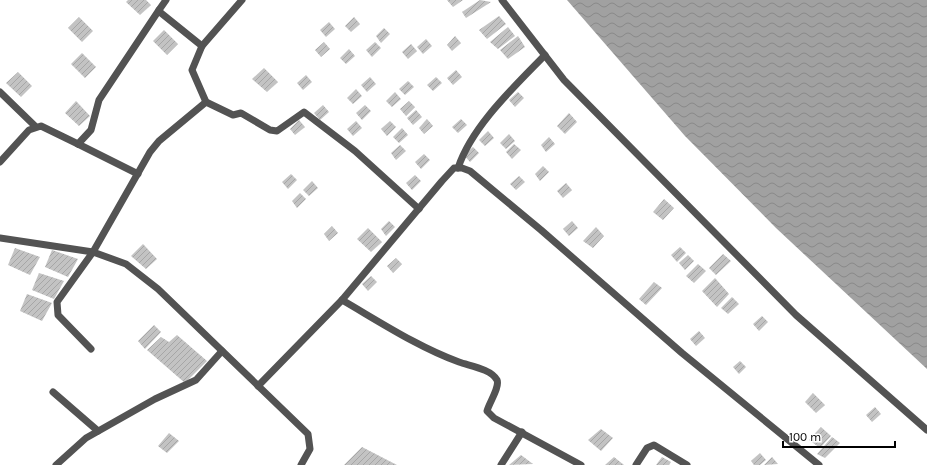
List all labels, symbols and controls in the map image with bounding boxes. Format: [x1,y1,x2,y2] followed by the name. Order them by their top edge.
[783,423,895,449] scale bar
[789,430,821,444] text: 100 m

